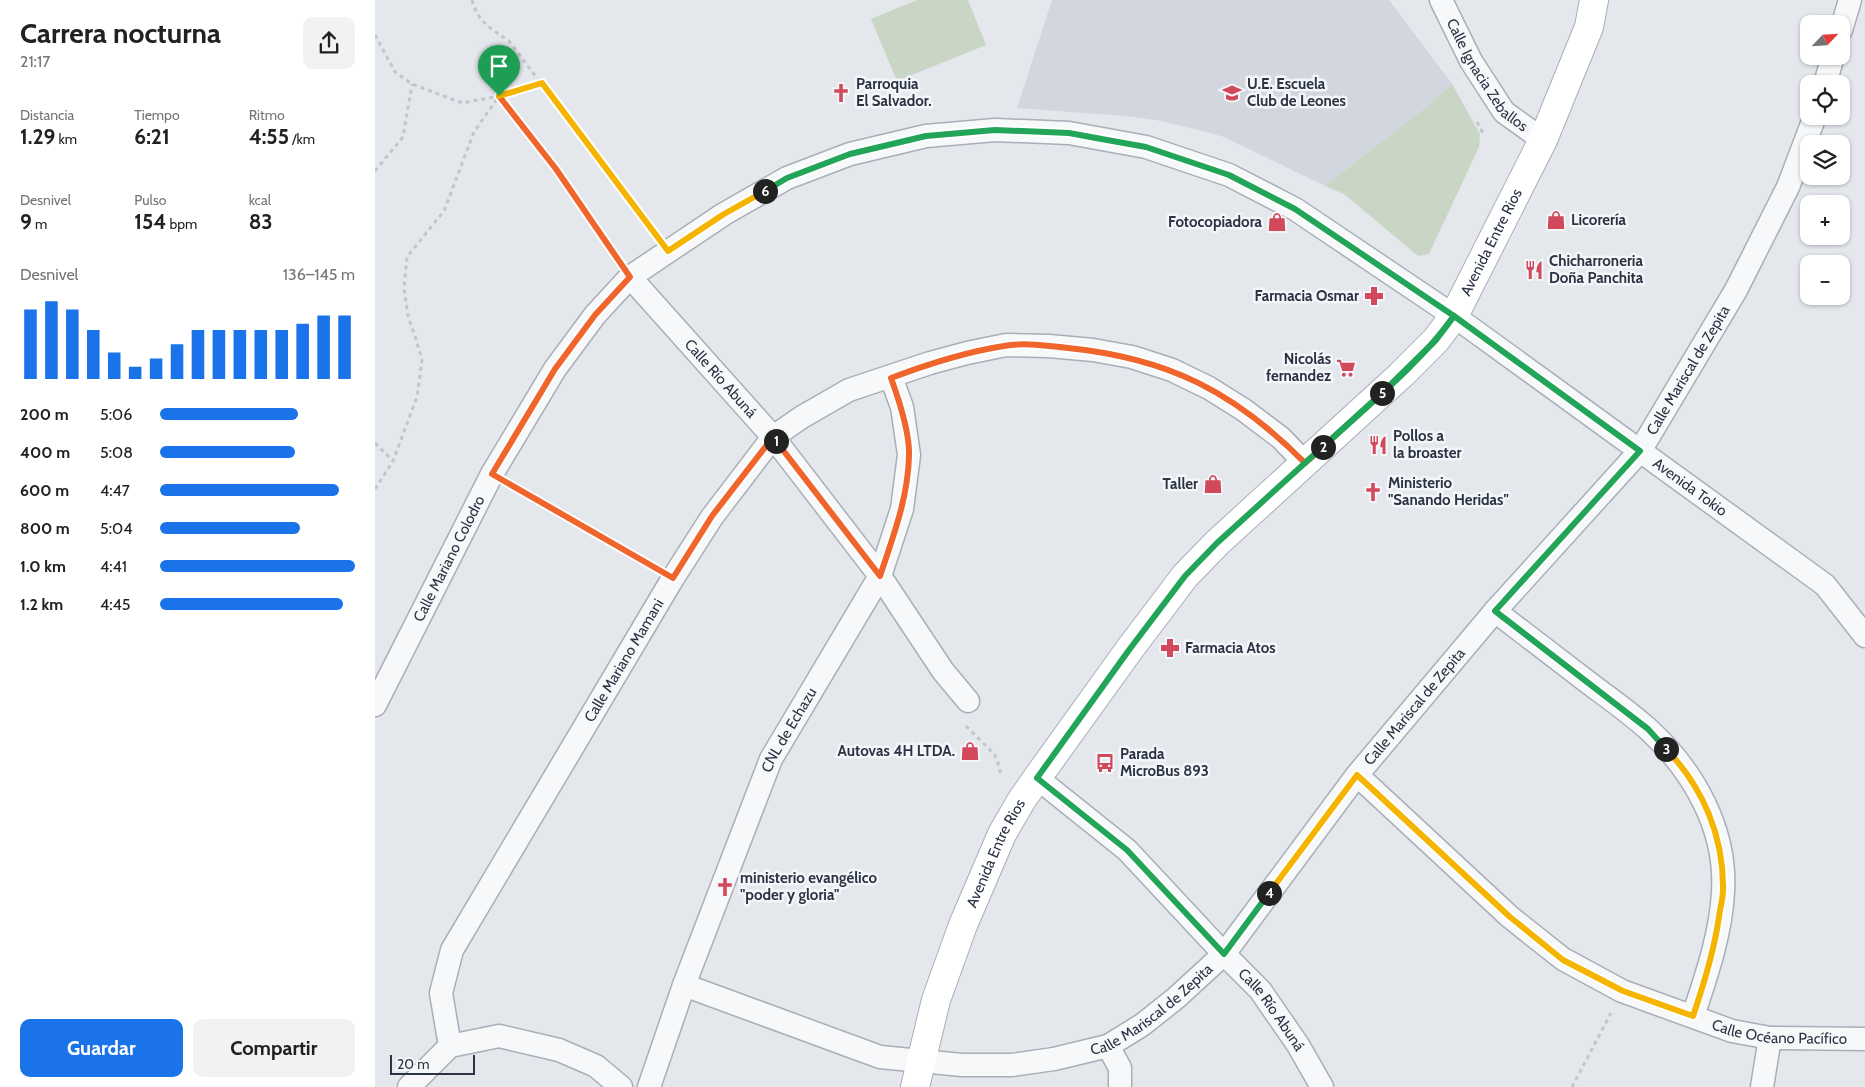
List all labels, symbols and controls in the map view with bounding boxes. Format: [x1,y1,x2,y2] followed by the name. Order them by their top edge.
[1800,15,1850,65] north arrow
[1800,15,1850,305] map controls
[20,16,221,50] text: Carrera nocturna
[1443,16,1532,135] street label: Calle Ignacia Zeballos
[303,17,355,69] button: share
[478,45,520,96] pin
[20,52,50,71] text: 21:17
[485,52,513,80] icon: arrive
[856,75,932,110] place label: Parroquia El Salvador.
[1247,75,1346,110] place label: U.E. Escuela Club de Leones
[1800,75,1850,125] button: locate
[830,82,852,104] church icon: Parroquia El Salvador.
[1221,82,1243,104] school or university icon: U.E. Escuela Club de Leones
[20,106,74,124] text: Distancia
[134,106,180,124] text: Tiempo
[249,106,285,124] text: Ritmo
[20,124,55,149] text: 1.29
[134,124,170,149] text: 6:21
[249,124,289,149] text: 4:55
[55,130,77,148] text: km
[289,130,315,148] text: /km
[1800,135,1850,185] button: layers
[753,178,777,204] pin: 6
[762,182,769,200] text: 6
[1457,186,1526,299] street label: Avenida Entre Rios
[20,191,71,209] text: Desnivel
[134,191,166,209] text: Pulso
[249,191,271,209] text: kcal
[1800,195,1850,245] button: +
[20,209,32,234] text: 9
[134,209,166,234] text: 154
[249,209,273,234] text: 83
[1545,209,1567,231] shop icon: Licorería
[1266,211,1288,233] shop icon: Fotocopiadora
[1571,211,1627,229] place label: Licorería
[1168,213,1263,231] place label: Fotocopiadora
[32,215,47,233] text: m
[166,215,197,233] text: bpm
[1549,252,1644,287] place label: Chicharroneria Doña Panchita
[1800,255,1850,305] button: −
[1523,259,1545,281] restaurant icon: Chicharroneria Doña Panchita
[20,265,78,284] text: Desnivel
[283,265,355,284] text: 136–145 m
[1363,285,1385,307] pharmacy icon: Farmacia Osmar
[1254,287,1359,305] place label: Farmacia Osmar
[1643,302,1734,438] street label: Calle Mariscal de Zepita
[681,335,761,422] street label: Calle Río Abuná
[1266,350,1331,385] place label: Nicolás fernandez
[1335,357,1357,379] supermarket icon: Nicolás fernandez
[1369,380,1395,406] pin: 5
[1379,384,1386,402] text: 5
[20,405,69,424] text: 200 m
[100,405,132,424] text: 5:06
[1393,427,1461,462] place label: Pollos a la broaster
[763,428,789,454] pin: 1
[774,432,779,450] text: 1
[1311,434,1335,460] pin: 2
[1367,434,1389,456] restaurant icon: Pollos a la broaster
[1320,438,1327,456] text: 2
[20,443,70,462] text: 400 m
[100,443,133,462] text: 5:08
[1649,454,1731,520] street label: Avenida Tokio
[1202,473,1224,495] shop icon: Taller
[1388,474,1509,509] place label: Ministerio "Sanando Heridas"
[1163,475,1198,493] place label: Taller
[20,481,69,500] text: 600 m
[100,481,130,500] text: 4:47
[1362,481,1384,503] church icon: Ministerio "Sanando Heridas"
[410,493,489,625] street label: Calle Mariano Colodro
[20,519,70,538] text: 800 m
[100,519,132,538] text: 5:04
[20,557,66,576] text: 1.0 km
[100,557,127,576] text: 4:41
[20,595,63,614] text: 1.2 km
[100,595,130,614] text: 4:45
[581,596,668,725] street label: Calle Mariano Mamani
[1159,637,1181,659] pharmacy icon: Farmacia Atos
[1185,639,1276,657] place label: Farmacia Atos
[1360,644,1469,769] street label: Calle Mariscal de Zepita
[758,684,821,775] street label: CNL de Echazu
[1653,736,1679,762] pin: 3
[959,740,981,762] shop icon: Autovas 4H LTDA.
[1663,740,1670,758] text: 3
[838,742,955,760] place label: Autovas 4H LTDA.
[1120,745,1209,780] place label: Parada MicroBus 893
[1094,752,1116,774] bus stop icon: Parada MicroBus 893
[963,796,1029,910] street label: Avenida Entre Rios
[740,869,877,904] place label: ministerio evangélico "poder y gloria"
[714,876,736,898] church icon: ministerio evangélico "poder y gloria"
[1257,880,1281,906] pin: 4
[1265,884,1274,902] text: 4
[1088,960,1217,1059] street label: Calle Mariscal de Zepita
[1235,965,1309,1055] street label: Calle Río Abuná
[1709,1015,1847,1048] street label: Calle Océano Pacífico
[20,1019,183,1077] button: Guardar
[193,1019,355,1077] button: Compartir
[390,1052,475,1075] scale bar
[397,1055,430,1073] text: 20 m

